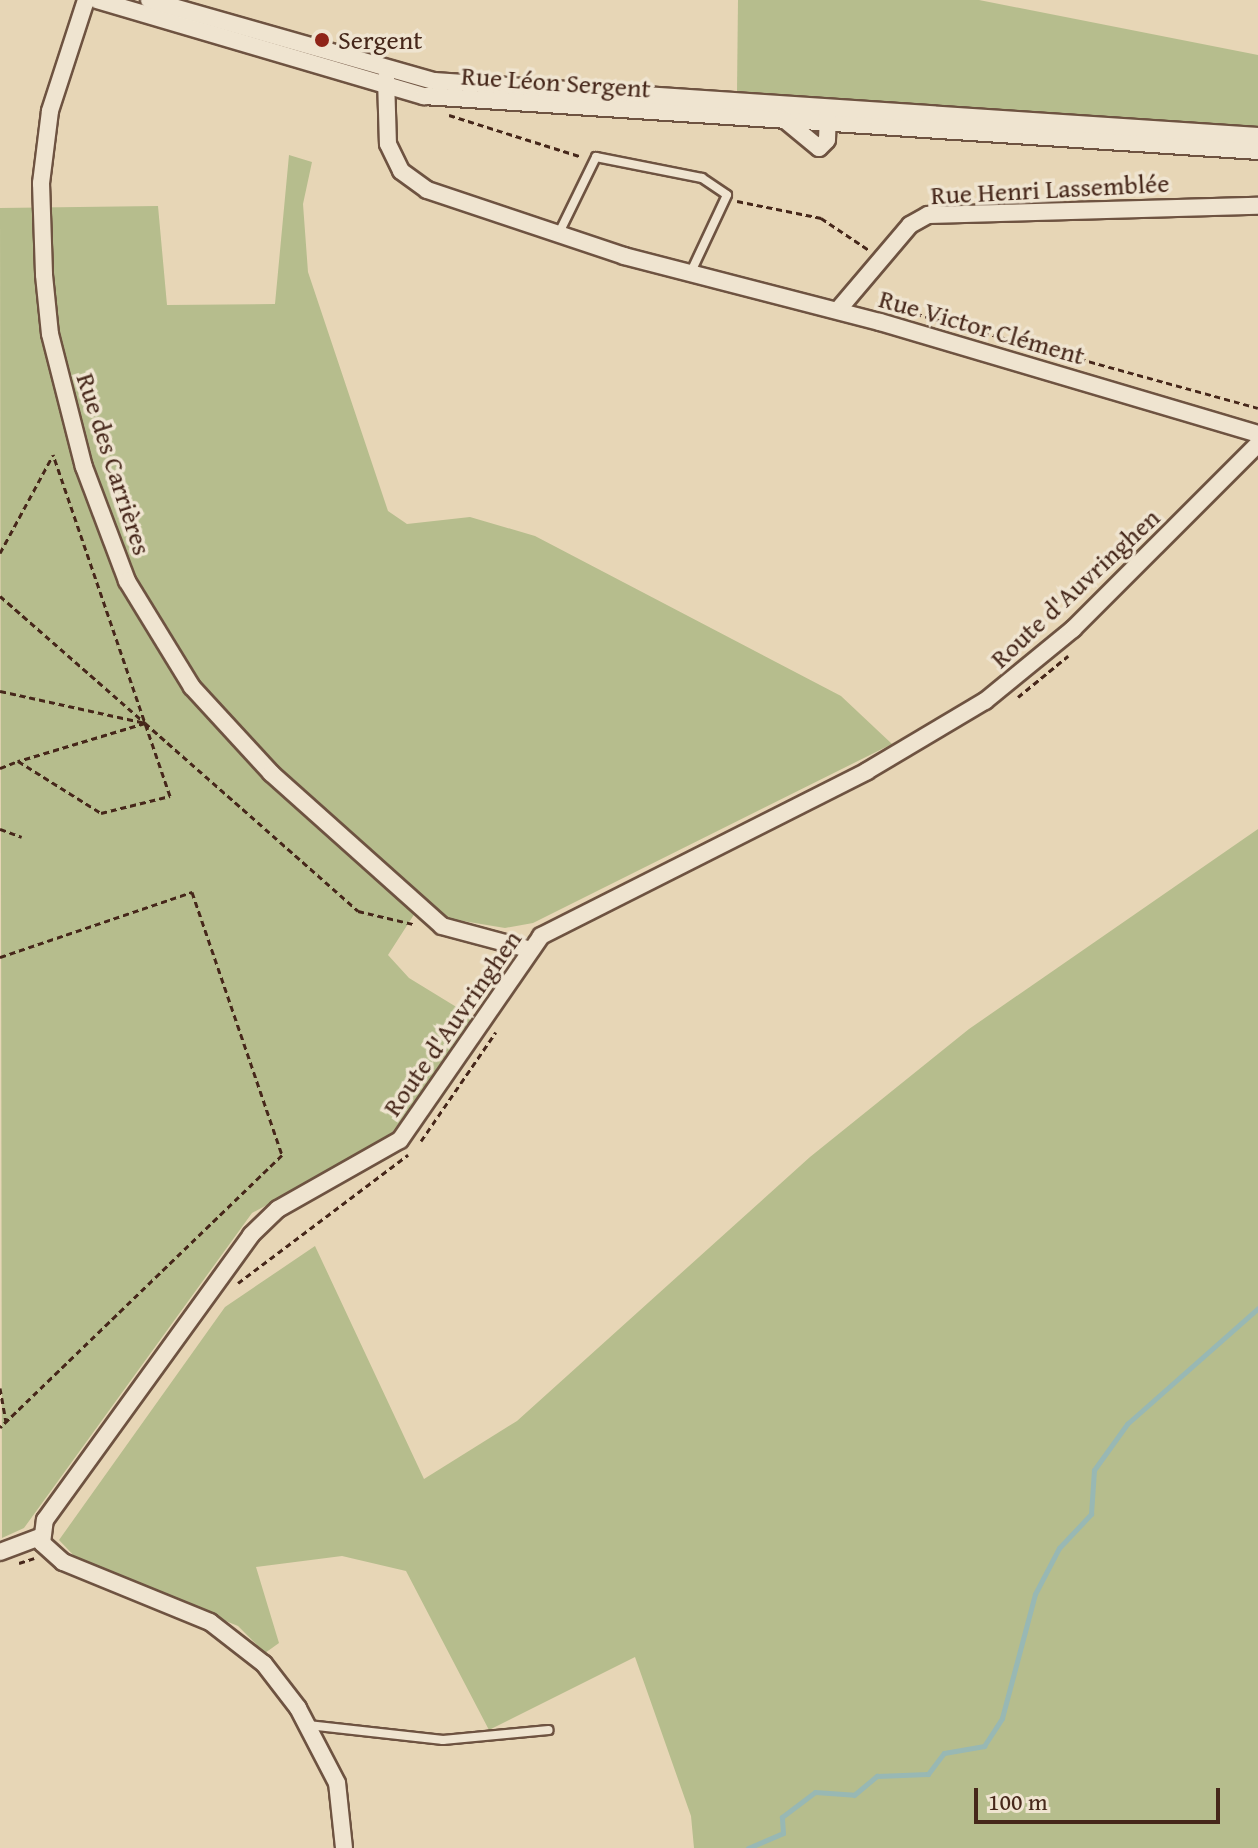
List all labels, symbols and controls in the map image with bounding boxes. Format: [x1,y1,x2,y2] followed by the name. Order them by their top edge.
[338,24,423,56] place label: Sergent
[313,31,331,49] marker: Sergent
[460,60,652,104] street label: Rue Léon Sergent
[930,167,1170,211] street label: Rue Henri Lassemblée
[876,283,1088,371] street label: Rue Victor Clément
[70,369,158,559] street label: Rue des Carrières
[984,502,1166,674] street label: Route d'Auvringhen
[376,924,528,1122] street label: Route d'Auvringhen
[978,1772,1224,1822] scale bar
[988,1784,1048,1819] text: 100 m

